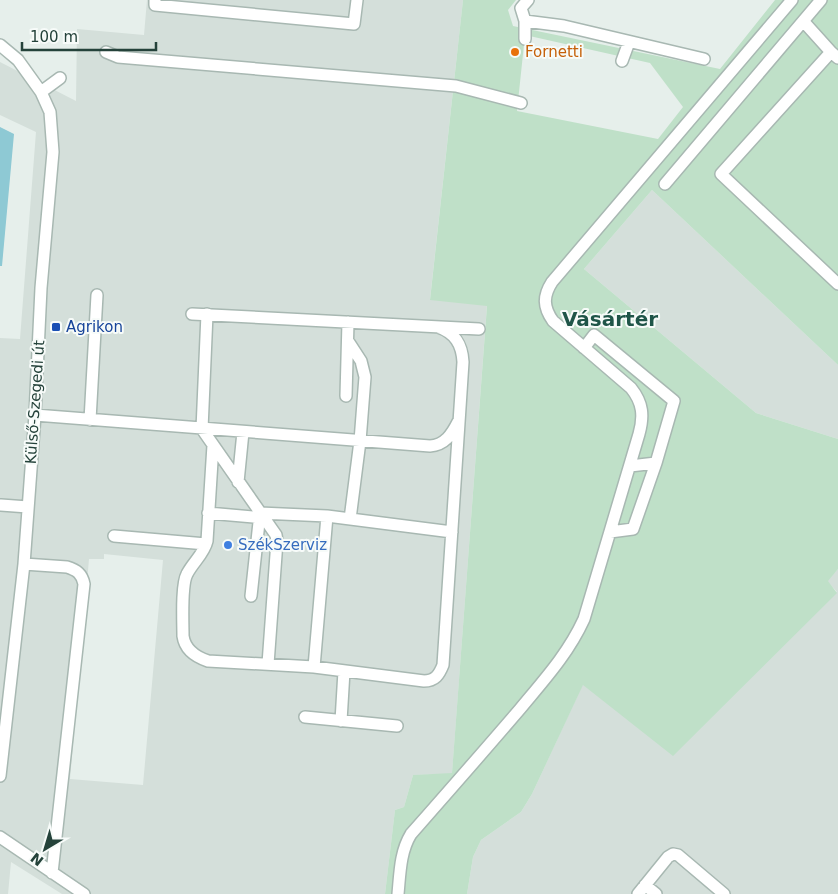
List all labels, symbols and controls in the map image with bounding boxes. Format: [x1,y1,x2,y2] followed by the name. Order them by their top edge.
[22,20,156,52] scale bar
[30,28,78,46] text: 100 m
[525,43,583,61] place label: Fornetti
[509,46,521,58] marker: Fornetti
[562,307,658,331] district label: Vásártér
[66,318,123,336] place label: Agrikon
[50,321,62,333] marker: Agrikon
[22,339,48,465] street label: Külső-Szegedi út
[238,536,327,554] place label: SzékSzerviz
[222,539,234,551] marker: SzékSzerviz
[20,824,70,874] north arrow
[27,849,47,869] text: N

